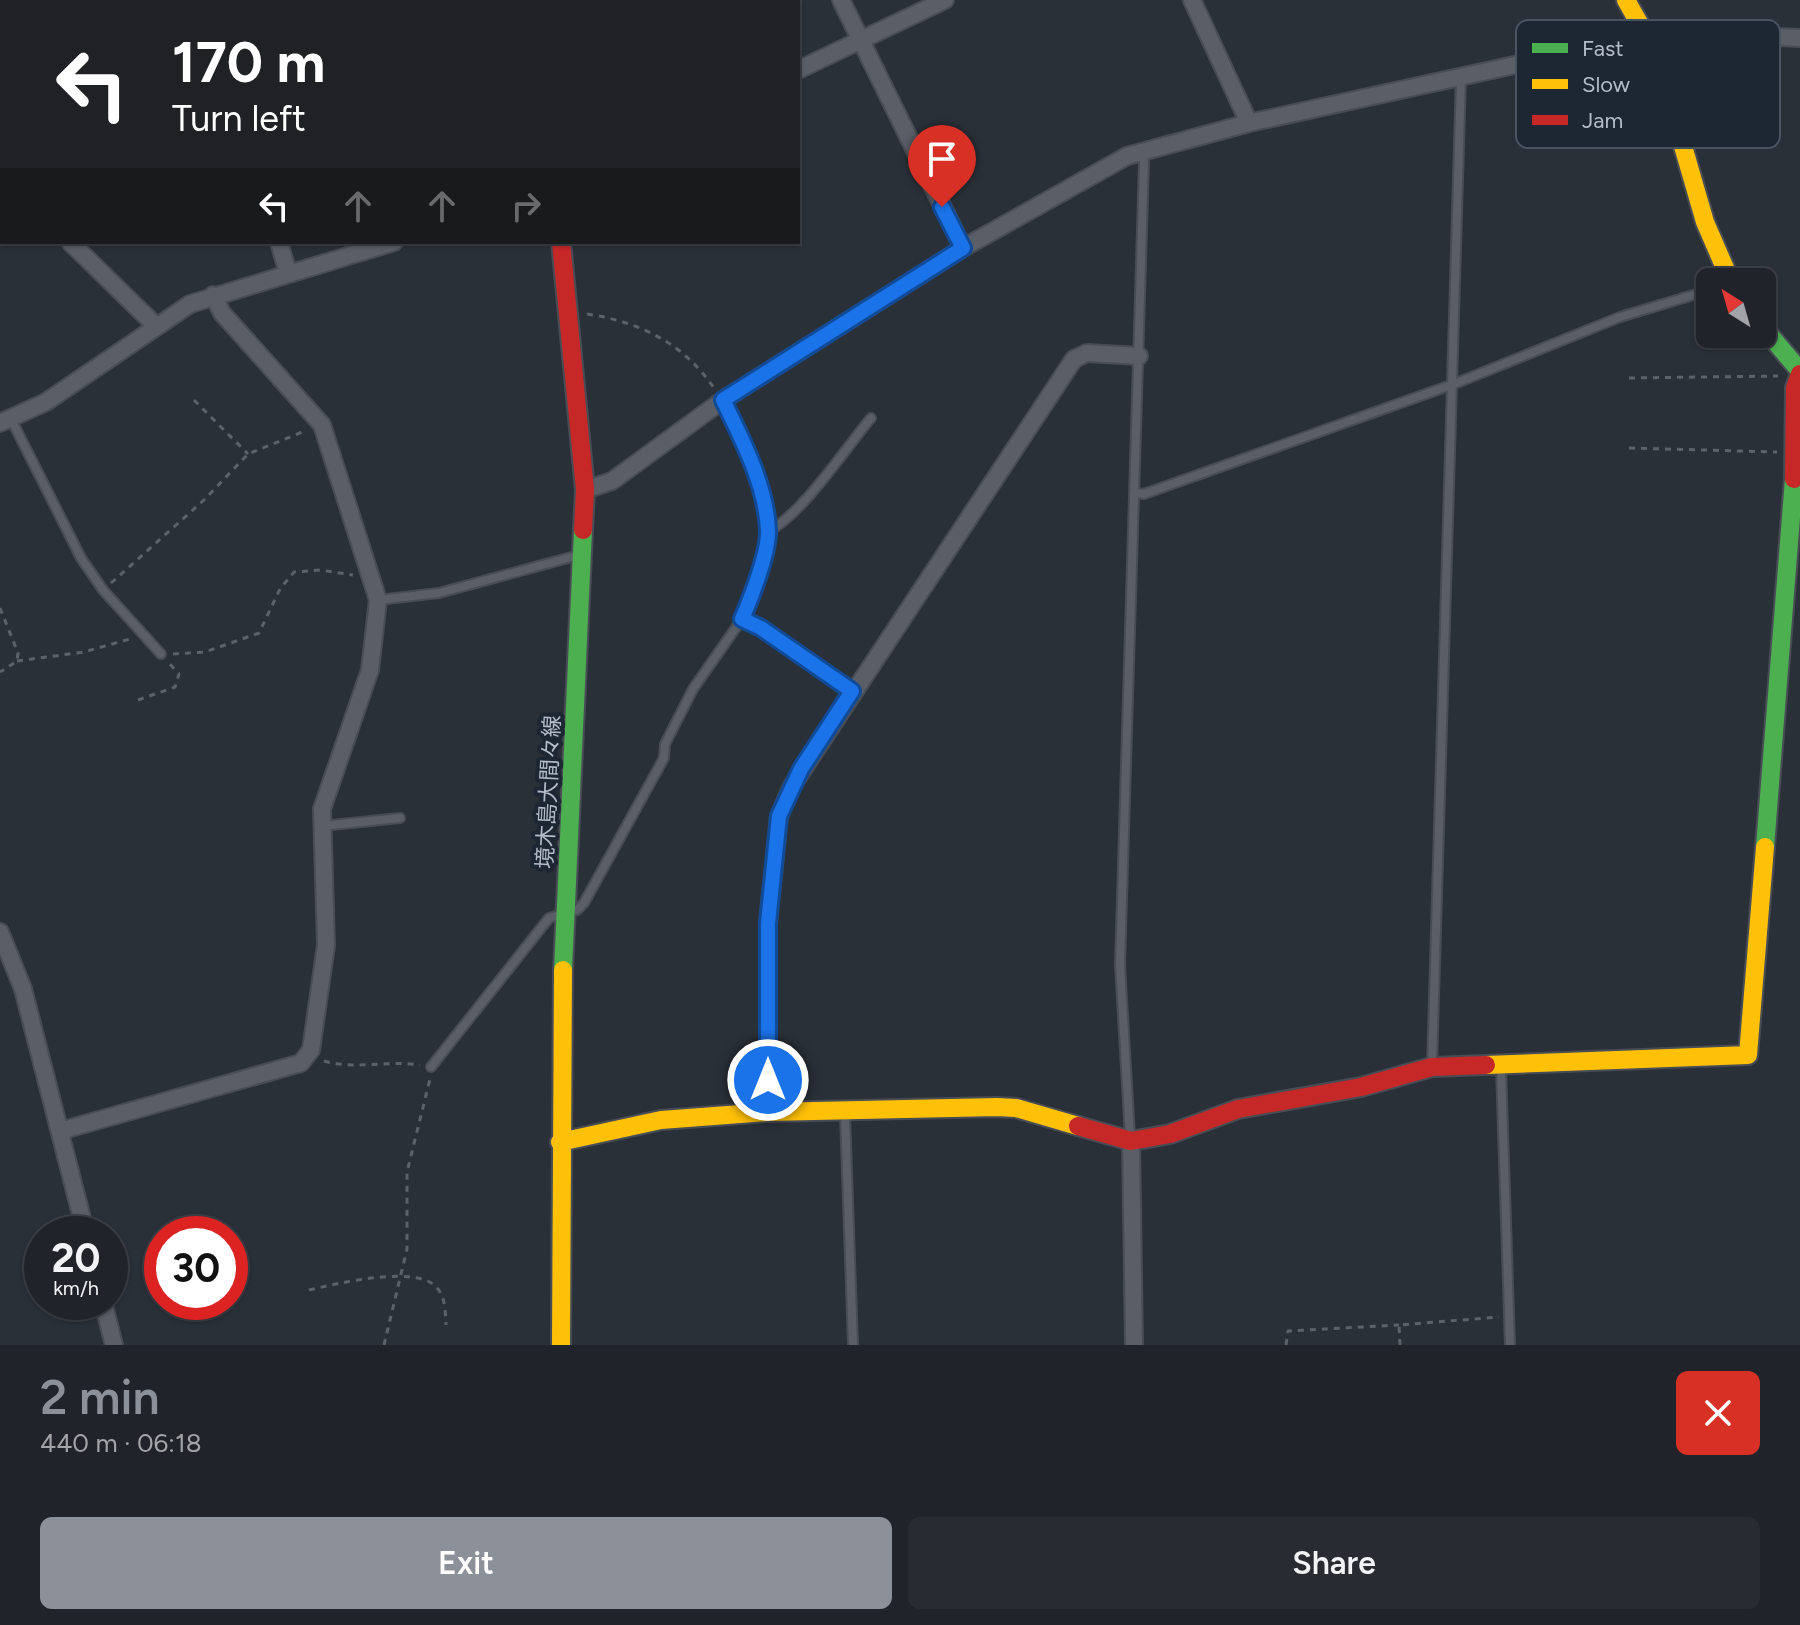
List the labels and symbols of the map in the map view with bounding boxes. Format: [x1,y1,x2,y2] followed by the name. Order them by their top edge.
[1516,20,1780,148] legend
[1582,35,1624,62] text: Fast
[1582,71,1631,98] text: Slow
[1582,107,1623,134] text: Jam
[908,125,976,207] pin
[1696,268,1776,348] north arrow
[531,714,566,870] street label: 境木島大間々線
[726,1038,810,1122] position arrow
[144,1216,248,1320] speed limit sign: 30

